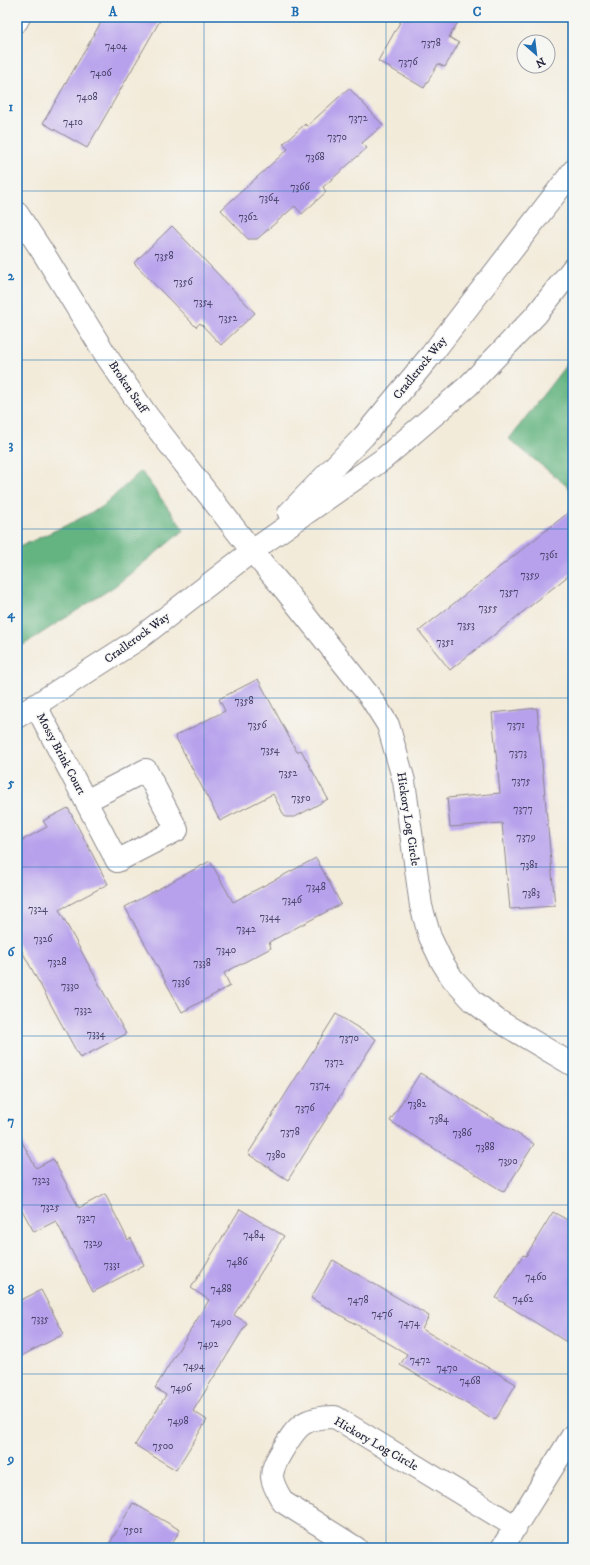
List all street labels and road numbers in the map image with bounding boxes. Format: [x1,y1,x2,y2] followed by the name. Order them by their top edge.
[390,333,450,403] street label: Cradlerock Way
[105,358,152,418] street label: Broken Staff
[101,609,173,667] street label: Cradlerock Way
[33,710,89,798] street label: Mossy Brink Court
[393,771,423,867] street label: Hickory Log Circle
[331,1414,421,1474] street label: Hickory Log Circle

